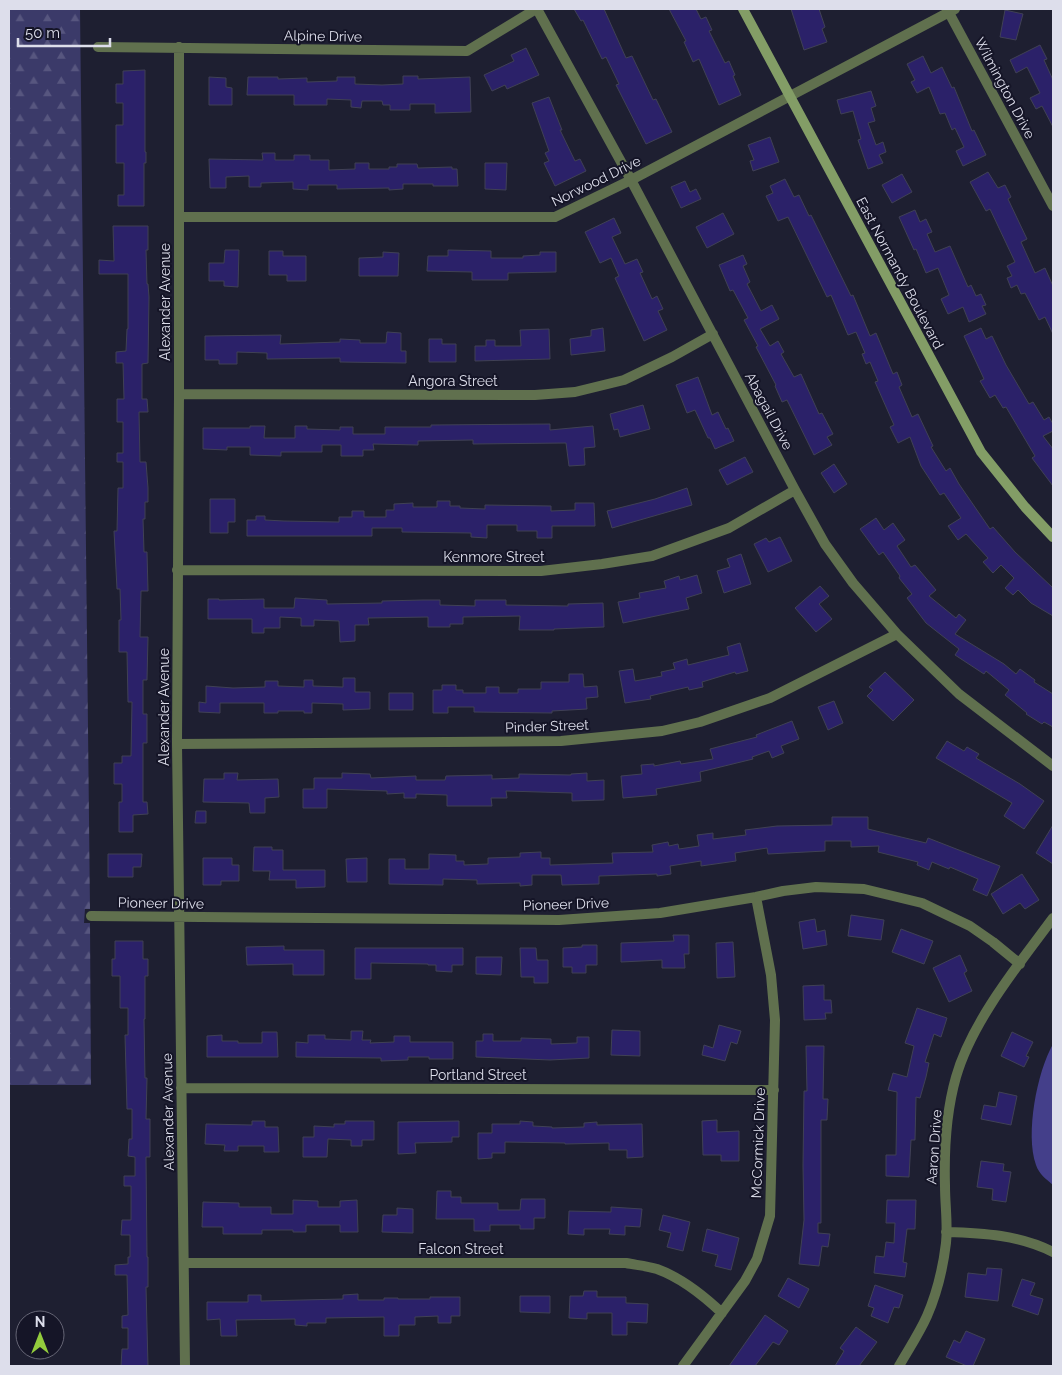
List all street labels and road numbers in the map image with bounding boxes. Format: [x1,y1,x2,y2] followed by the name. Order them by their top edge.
[284,27,362,45] street label: Alpine Drive
[972,35,1038,141] street label: Wilmington Drive
[549,152,643,210] street label: Norwood Drive
[853,194,947,352] street label: East Normandy Boulevard
[157,243,173,361] street label: Alexander Avenue
[742,370,796,452] street label: Abagail Drive
[408,373,498,389] street label: Angora Street
[443,549,545,565] street label: Kenmore Street
[156,648,172,766] street label: Alexander Avenue
[505,717,589,735] street label: Pinder Street
[118,894,204,912] street label: Pioneer Drive
[523,894,609,914] street label: Pioneer Drive
[159,1053,177,1171] street label: Alexander Avenue
[429,1067,527,1083] street label: Portland Street
[748,1087,768,1199] street label: McCormick Drive
[923,1109,945,1185] street label: Aaron Drive
[418,1241,504,1257] street label: Falcon Street

